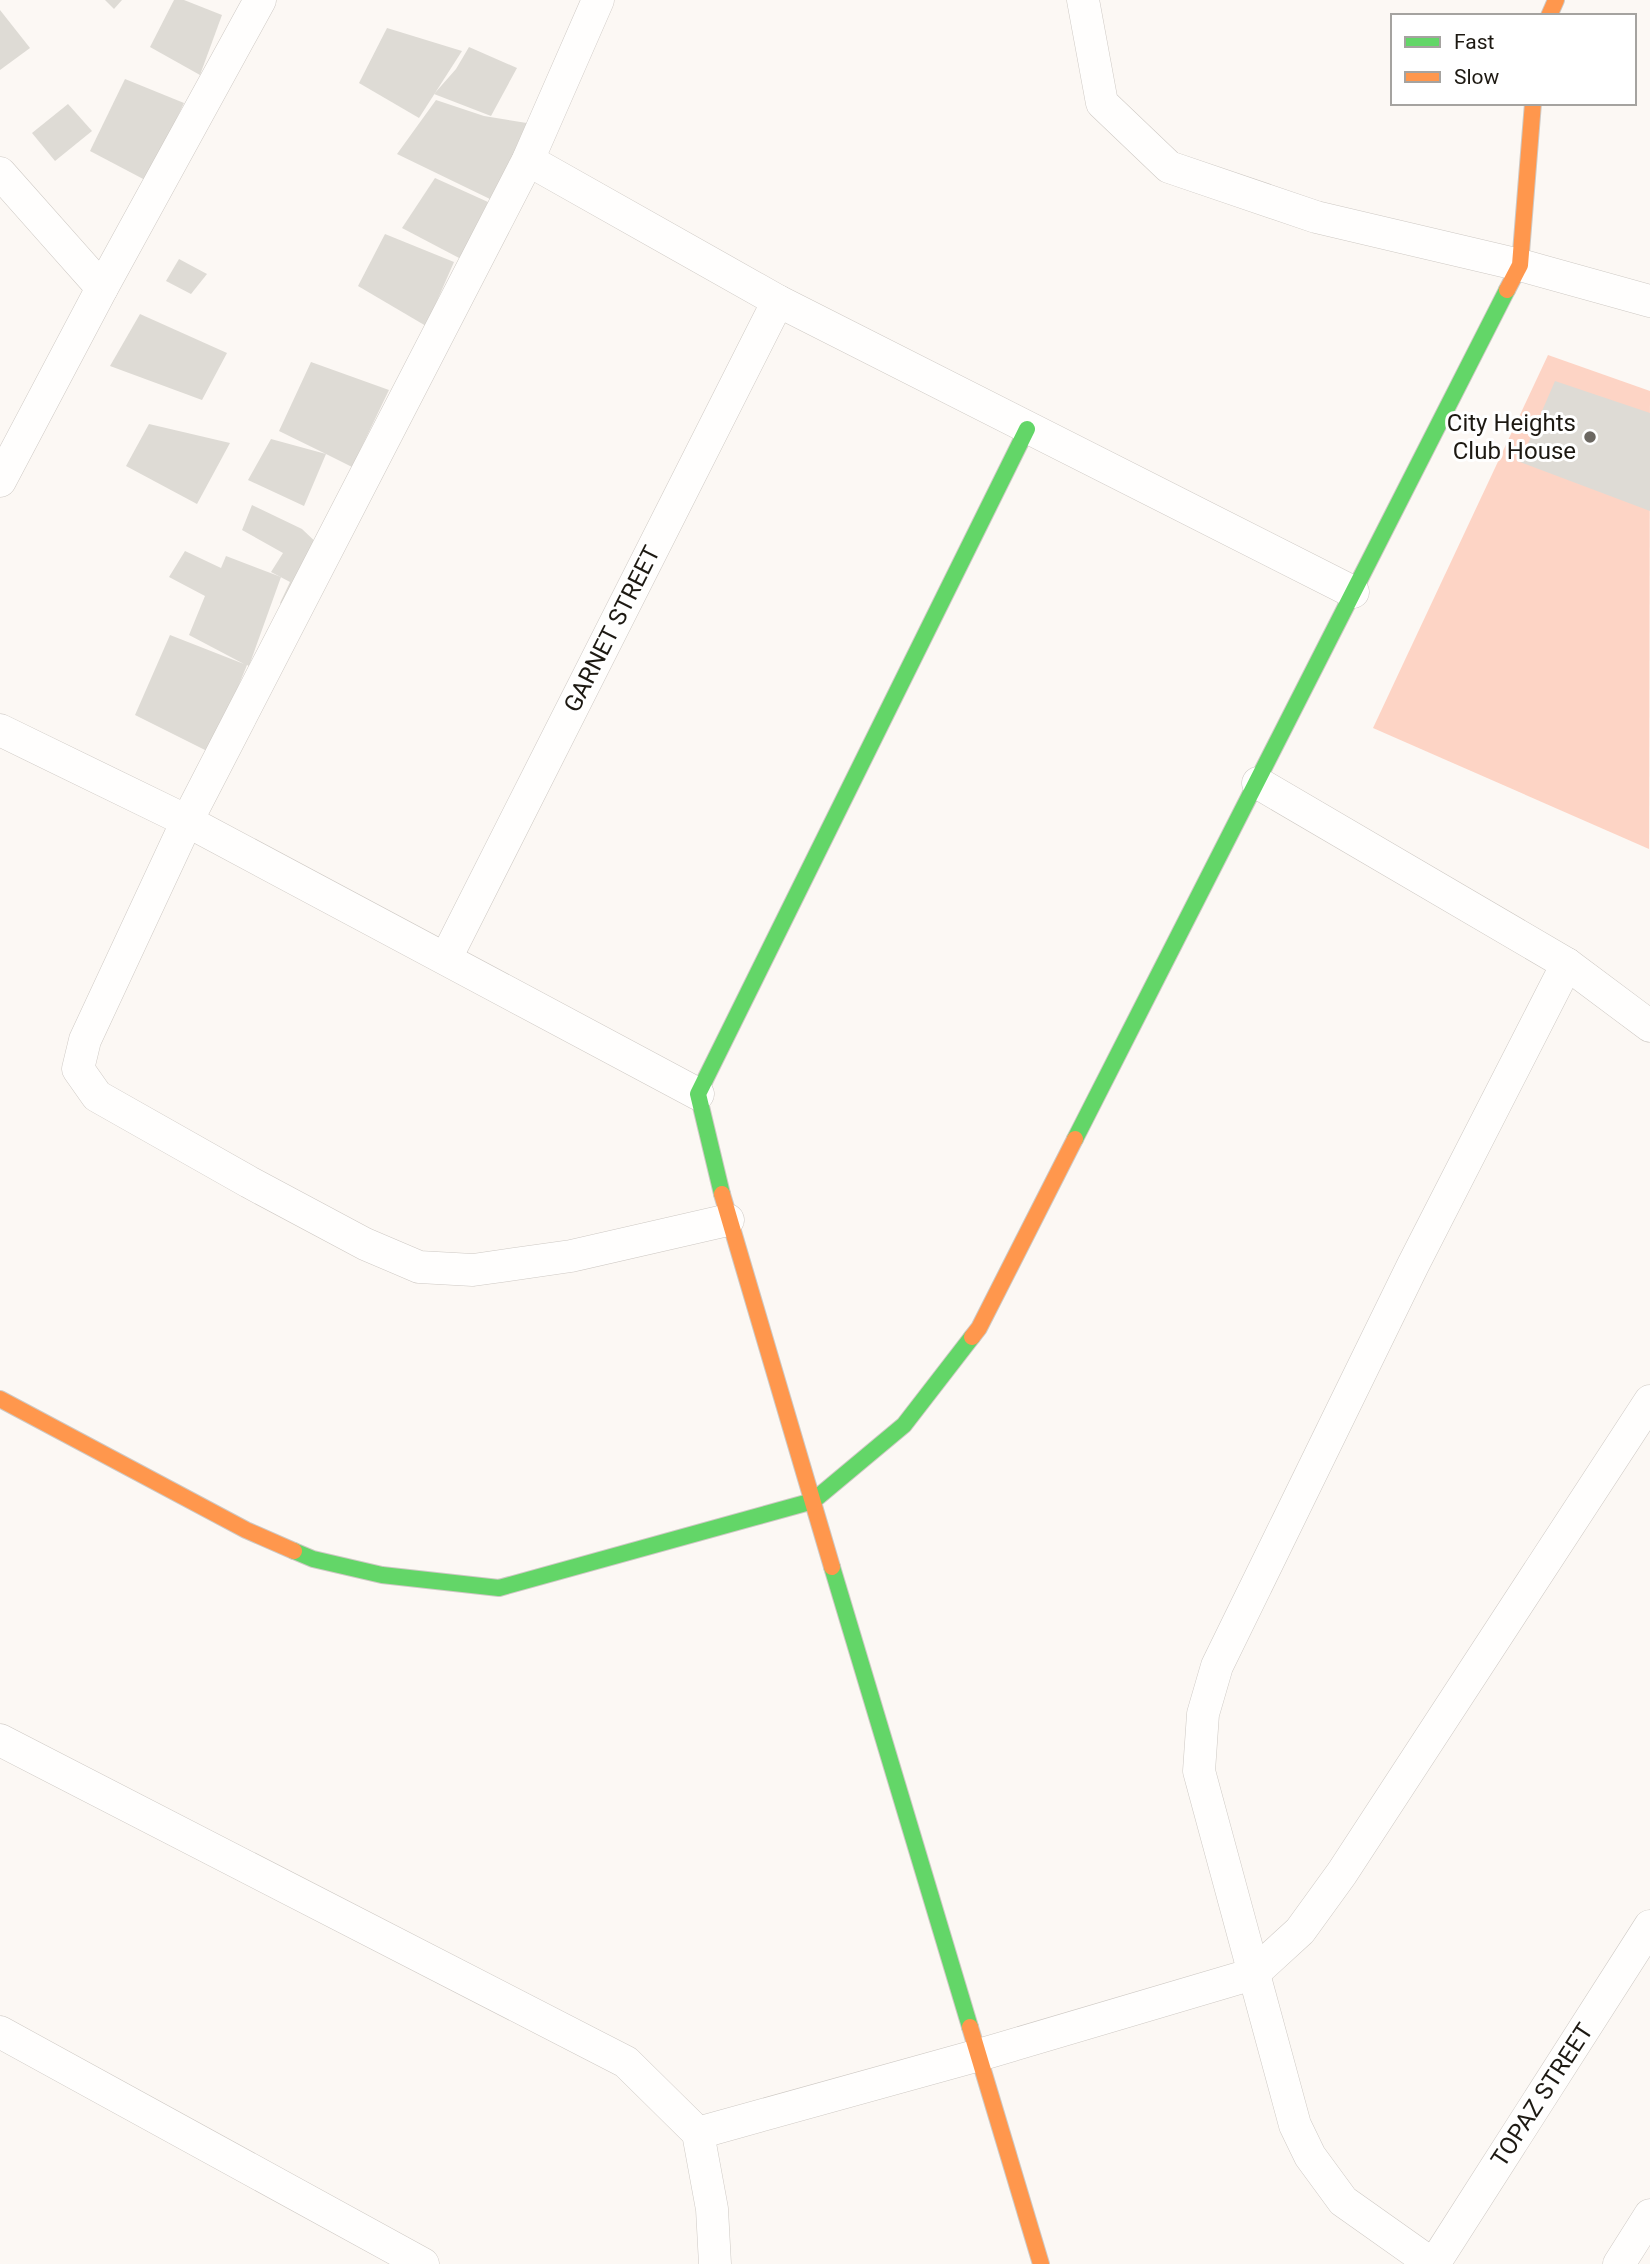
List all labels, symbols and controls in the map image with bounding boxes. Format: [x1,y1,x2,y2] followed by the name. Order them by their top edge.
[1391,14,1636,105] legend
[1454,30,1495,54] text: Fast
[1454,65,1500,89] text: Slow
[1447,409,1576,465] place label: City Heights Club House
[1582,429,1598,445] marker: City Heights Club House
[558,541,666,717] street label: GARNET STREET
[1485,2018,1599,2172] street label: TOPAZ STREET

